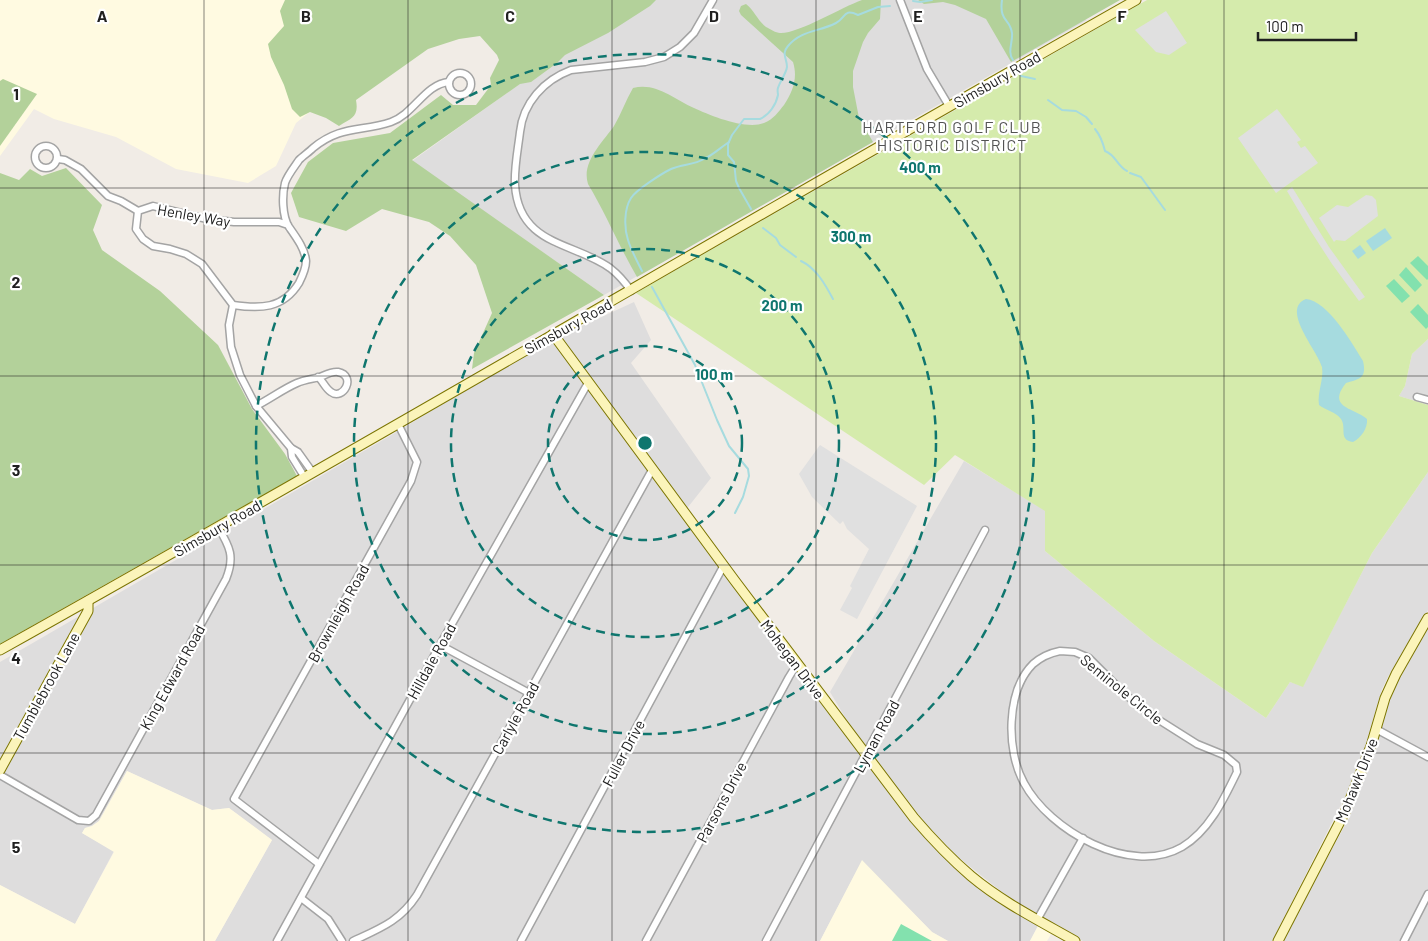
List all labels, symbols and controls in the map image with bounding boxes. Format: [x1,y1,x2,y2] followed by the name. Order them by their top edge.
[97,6,108,25] text: A
[301,6,311,25] text: B
[505,6,515,25] text: C
[709,6,719,25] text: D
[913,6,923,25] text: E
[1118,6,1127,25] text: F
[1258,10,1356,42] scale bar
[1266,17,1304,35] text: 100 m
[950,47,1044,111] street label: Simsbury Road
[13,84,19,103] text: 1
[862,117,1042,154] district label: HARTFORD GOLF CLUB HISTORIC DISTRICT
[899,158,941,176] text: 400 m
[156,200,232,230] street label: Henley Way
[831,227,871,245] text: 300 m
[12,272,21,291] text: 2
[521,295,615,357] street label: Simsbury Road
[761,296,803,314] text: 200 m
[695,365,733,383] text: 100 m
[636,434,654,452] centre of rings
[12,460,20,479] text: 3
[170,496,264,560] street label: Simsbury Road
[304,561,372,665] street label: Brownleigh Road
[757,616,829,702] street label: Mohegan Drive
[403,620,459,702] street label: Hilldale Road
[136,621,208,733] street label: King Edward Road
[9,629,83,743] street label: Tumblebrook Lane
[11,648,21,667] text: 4
[1077,650,1167,728] street label: Seminole Circle
[488,679,542,757] street label: Carlyle Road
[849,697,903,775] street label: Lyman Road
[598,716,648,790] street label: Fuller Drive
[1331,735,1381,825] street label: Mohawk Drive
[692,758,750,846] street label: Parsons Drive
[12,837,21,856] text: 5

